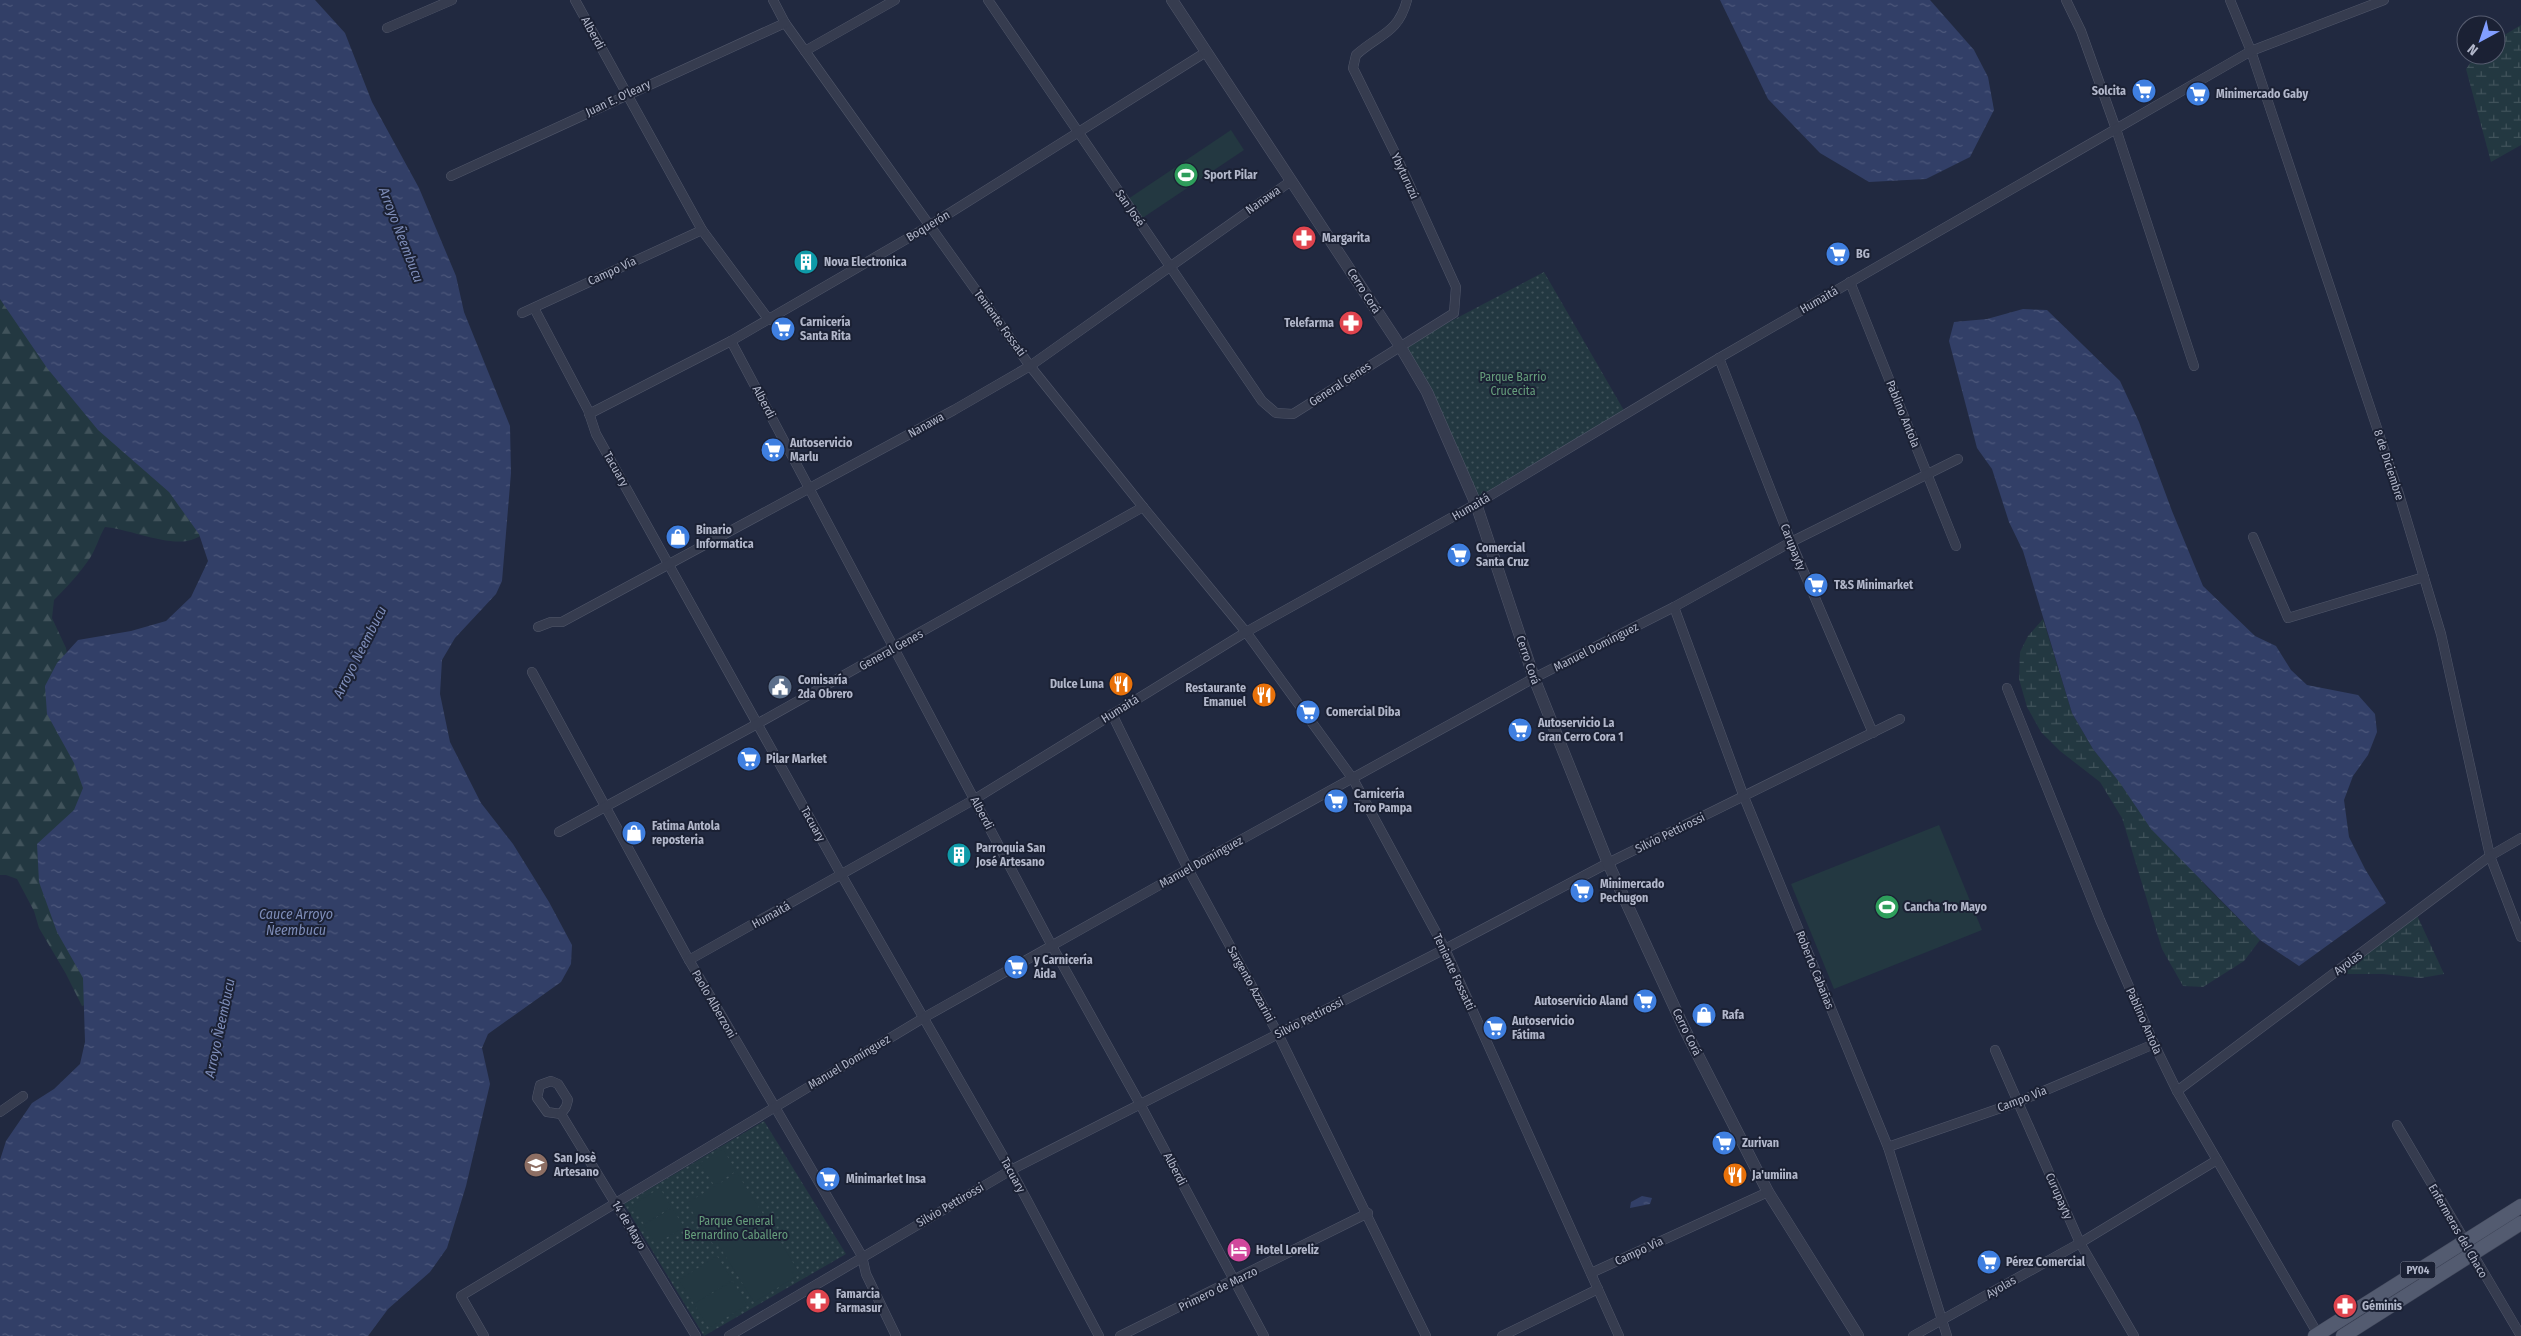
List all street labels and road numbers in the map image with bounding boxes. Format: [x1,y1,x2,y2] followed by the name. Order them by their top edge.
[578,14,608,52] street label: Alberdi
[583,77,653,119] street label: Juan E. O'leary
[1388,151,1422,201] street label: Ybyturuzú
[1243,183,1283,217] street label: Nanawa
[1112,187,1148,229] street label: San José
[904,208,952,244] street label: Boquerón
[586,254,639,288] street label: Campo Vía
[1344,266,1384,316] street label: Cerro Corá
[1798,284,1841,316] street label: Humaitá
[971,287,1029,359] street label: Teniente Fossati
[1306,359,1374,409] street label: General Genes
[1883,378,1923,450] street label: Pablino Antola
[750,383,778,421] street label: Alberdi
[906,409,947,441] street label: Nanawa
[2371,428,2407,502] street label: 8 de Diciembre
[601,449,632,489] street label: Tacuary
[1450,491,1493,523] street label: Humaitá
[1777,522,1809,573] street label: Carupayty
[1551,619,1641,674] street label: Manuel Domínguez
[857,627,925,673] street label: General Genes
[1513,634,1543,686] street label: Cerro Corá
[1099,692,1141,726] street label: Humaitá
[968,794,996,832] street label: Alberdi
[798,804,829,844] street label: Tacuary
[1633,810,1707,856] street label: Silvio Pettirossi
[1157,833,1245,891] street label: Manuel Domínguez
[749,899,793,931] street label: Humaitá
[1793,929,1837,1011] street label: Roberto Cabañas
[1430,931,1478,1013] street label: Teniente Fossatti
[1224,944,1278,1024] street label: Sargento Azzarini
[2331,948,2365,978] street label: Ayolas
[689,967,739,1041] street label: Paolo Alberzoni
[2123,986,2165,1056] street label: Pablino Antola
[1272,995,1346,1041] street label: Silvio Pettirossi
[1670,1006,1704,1058] street label: Cerro Corá
[805,1032,893,1092] street label: Manuel Domínguez
[1995,1083,2049,1115] street label: Campo Vìa
[1161,1150,1189,1188] street label: Alberdi
[998,1155,1029,1195] street label: Tacuary
[2043,1171,2076,1222] street label: Curupayty
[914,1180,986,1230] street label: Silvio Pettirossi
[2425,1182,2491,1280] street label: Enfermeras del Chaco
[609,1198,649,1252] street label: 14 de Mayo
[1613,1234,1666,1268] street label: Campo Vìa
[2400,1262,2436,1278] road number: PY04
[1176,1264,1260,1314] street label: Primero de Marzo
[1984,1273,2018,1301] street label: Ayolas

